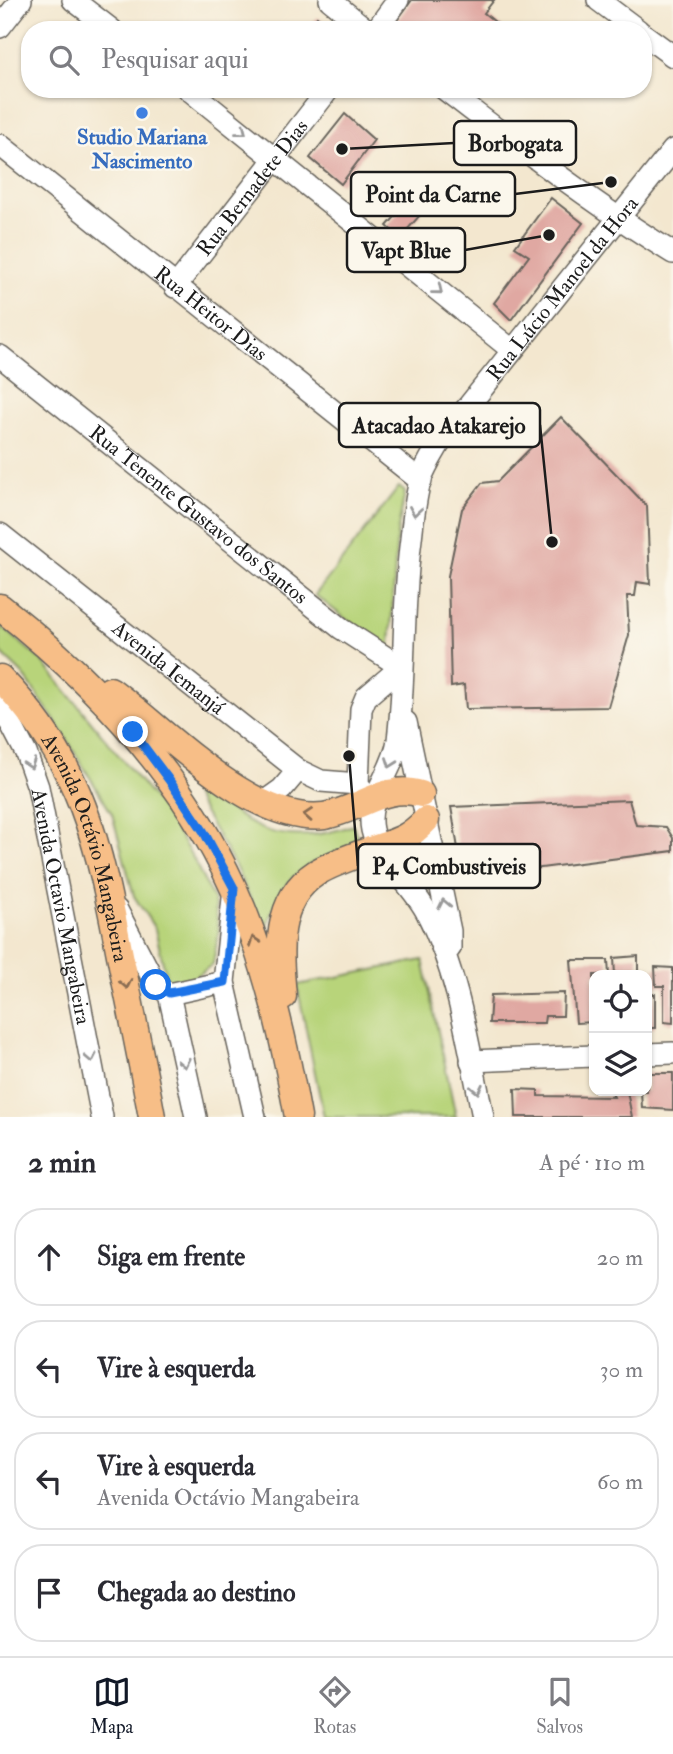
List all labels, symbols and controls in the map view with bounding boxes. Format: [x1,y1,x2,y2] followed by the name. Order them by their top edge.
[21,21,652,98] search box
[45,41,83,79] icon: search
[101,44,249,76] text: Pesquisar aqui
[134,105,150,121] marker: Studio Mariana Nascimento
[191,114,314,262] street label: Rua Bernadete Dias
[454,121,576,165] callout: Borbogata
[234,123,246,136] one-way arrow
[77,124,208,175] place label: Studio Mariana Nascimento
[468,129,564,159] text: Borbogata
[351,172,515,216] callout: Point da Carne
[365,180,501,209] text: Point da Carne
[481,191,645,387] street label: Rua Lúcio Manoel da Hora
[347,228,465,272] callout: Vapt Blue
[360,236,451,266] text: Vapt Blue
[149,260,273,367] street label: Rua Heitor Dias
[430,281,442,294] one-way arrow
[339,403,540,447] callout: Atacadao Atakarejo
[351,411,526,440] text: Atacadao Atakarejo
[83,419,313,610] street label: Rua Tenente Gustavo dos Santos
[408,505,423,517] one-way arrow
[106,614,230,721] street label: Avenida Iemanjá
[117,716,148,747] route end
[34,728,134,965] street label: Avenida Octávio Mangabeira
[22,757,36,769] one-way arrow
[386,757,400,769] one-way arrow
[24,785,97,1027] street label: Avenida Octavio Mangabeira
[302,808,313,823] one-way arrow
[358,844,540,888] callout: P4 Combustiveis
[372,852,526,881] text: P4 Combustiveis
[437,899,452,911] one-way arrow
[248,936,262,948] one-way arrow
[140,969,171,1000] route start
[589,970,652,1096] map controls
[589,970,652,1033] button: locate
[118,978,133,990] one-way arrow
[589,1033,652,1096] button: layers
[83,1052,98,1064] one-way arrow
[176,1057,191,1069] one-way arrow
[469,1083,483,1095] one-way arrow
[28,1144,96,1181] text: 2 min
[539,1148,645,1177] text: A pé · 110 m
[30,1238,68,1276] icon: ahead
[97,1241,245,1273] text: Siga em frente
[597,1243,643,1272] text: 20 m
[30,1350,68,1388] icon: left
[97,1353,255,1385] text: Vire à esquerda
[600,1355,643,1384] text: 30 m
[97,1451,255,1483] text: Vire à esquerda
[30,1462,68,1500] icon: left
[597,1467,643,1496] text: 60 m
[97,1483,360,1512] text: Avenida Octávio Mangabeira
[30,1574,68,1612] icon: arrive
[97,1577,295,1609] text: Chegada ao destino
[90,1673,133,1739] tab: Mapa
[313,1673,356,1739] tab: Rotas
[536,1673,583,1739] tab: Salvos

